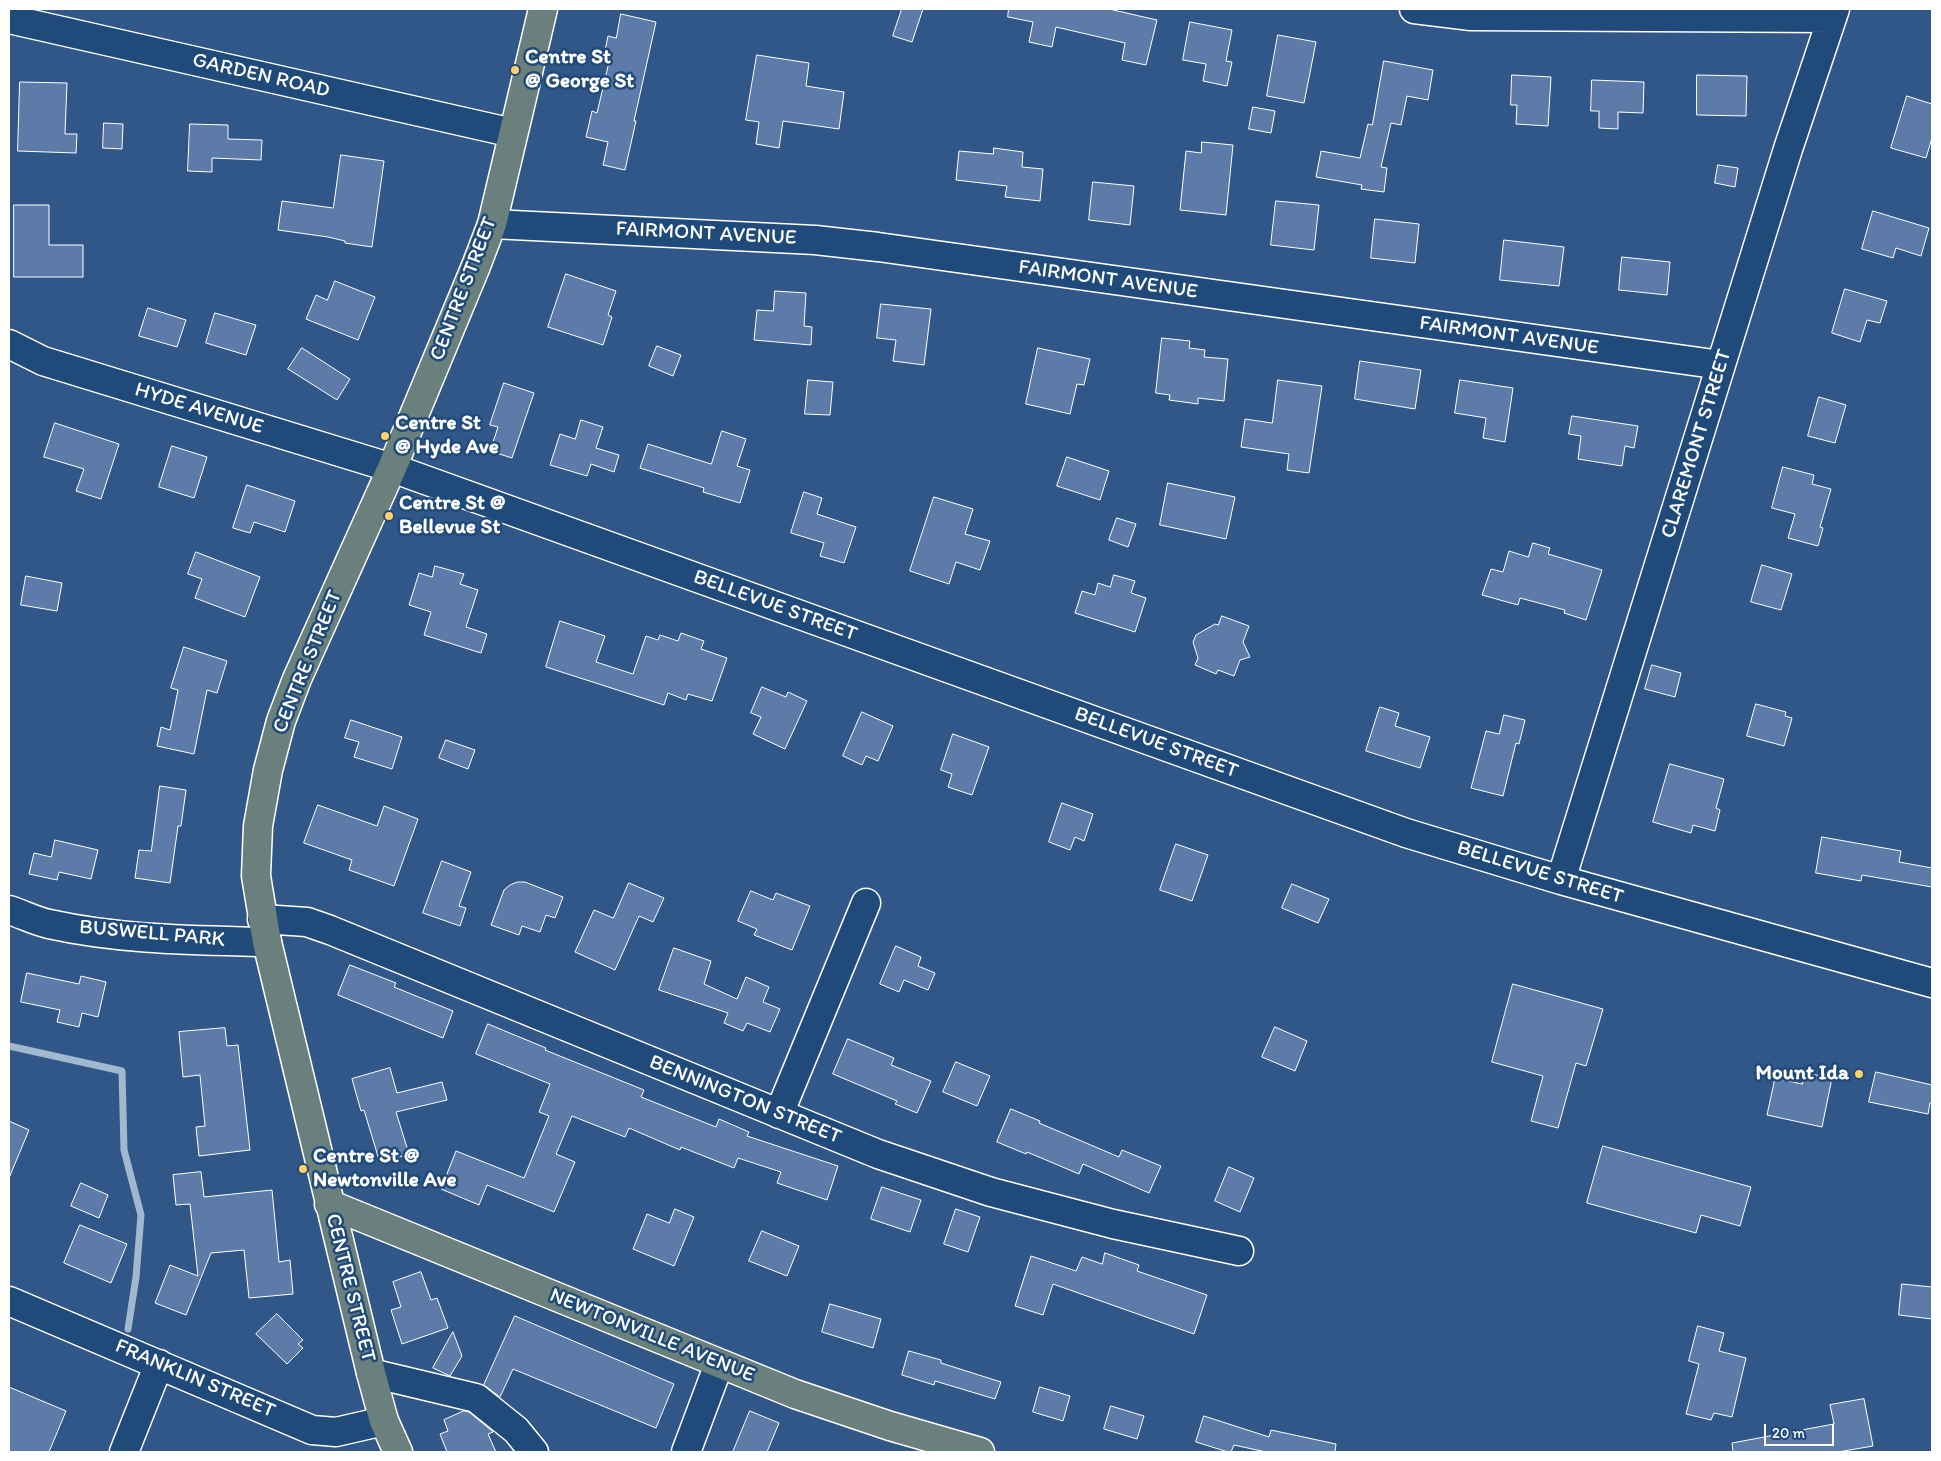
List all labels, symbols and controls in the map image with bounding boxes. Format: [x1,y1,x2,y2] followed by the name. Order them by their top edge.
[525,45,634,95] place label: Centre St @ George St
[190,48,332,104] street label: GARDEN ROAD
[509,64,521,76] marker: Centre St @ George St
[425,214,503,364] street label: CENTRE STREET
[615,217,797,251] street label: FAIRMONT AVENUE
[1017,255,1199,305] street label: FAIRMONT AVENUE
[1418,311,1600,361] street label: FAIRMONT AVENUE
[1656,346,1738,542] street label: CLAREMONT STREET
[132,377,266,441] street label: HYDE AVENUE
[395,411,499,461] place label: Centre St @ Hyde Ave
[379,430,391,442] marker: Centre St @ Hyde Ave
[399,491,505,541] place label: Centre St @ Bellevue St
[383,510,395,522] marker: Centre St @ Bellevue St
[690,565,860,647] street label: BELLEVUE STREET
[268,587,348,737] street label: CENTRE STREET
[1071,702,1241,784] street label: BELLEVUE STREET
[1454,836,1626,910] street label: BELLEVUE STREET
[78,915,226,953] street label: BUSWELL PARK
[645,1050,845,1150] street label: BENNINGTON STREET
[1755,1061,1849,1087] place label: Mount Ida
[1853,1068,1865,1080] marker: Mount Ida
[313,1144,456,1194] place label: Centre St @ Newtonville Ave
[297,1163,309,1175] marker: Centre St @ Newtonville Ave
[319,1211,381,1365] street label: CENTRE STREET
[546,1283,758,1389] street label: NEWTONVILLE AVENUE
[111,1334,279,1424] street label: FRANKLIN STREET
[1766,1414,1836,1446] scale bar
[1772,1424,1805,1442] text: 20 m

